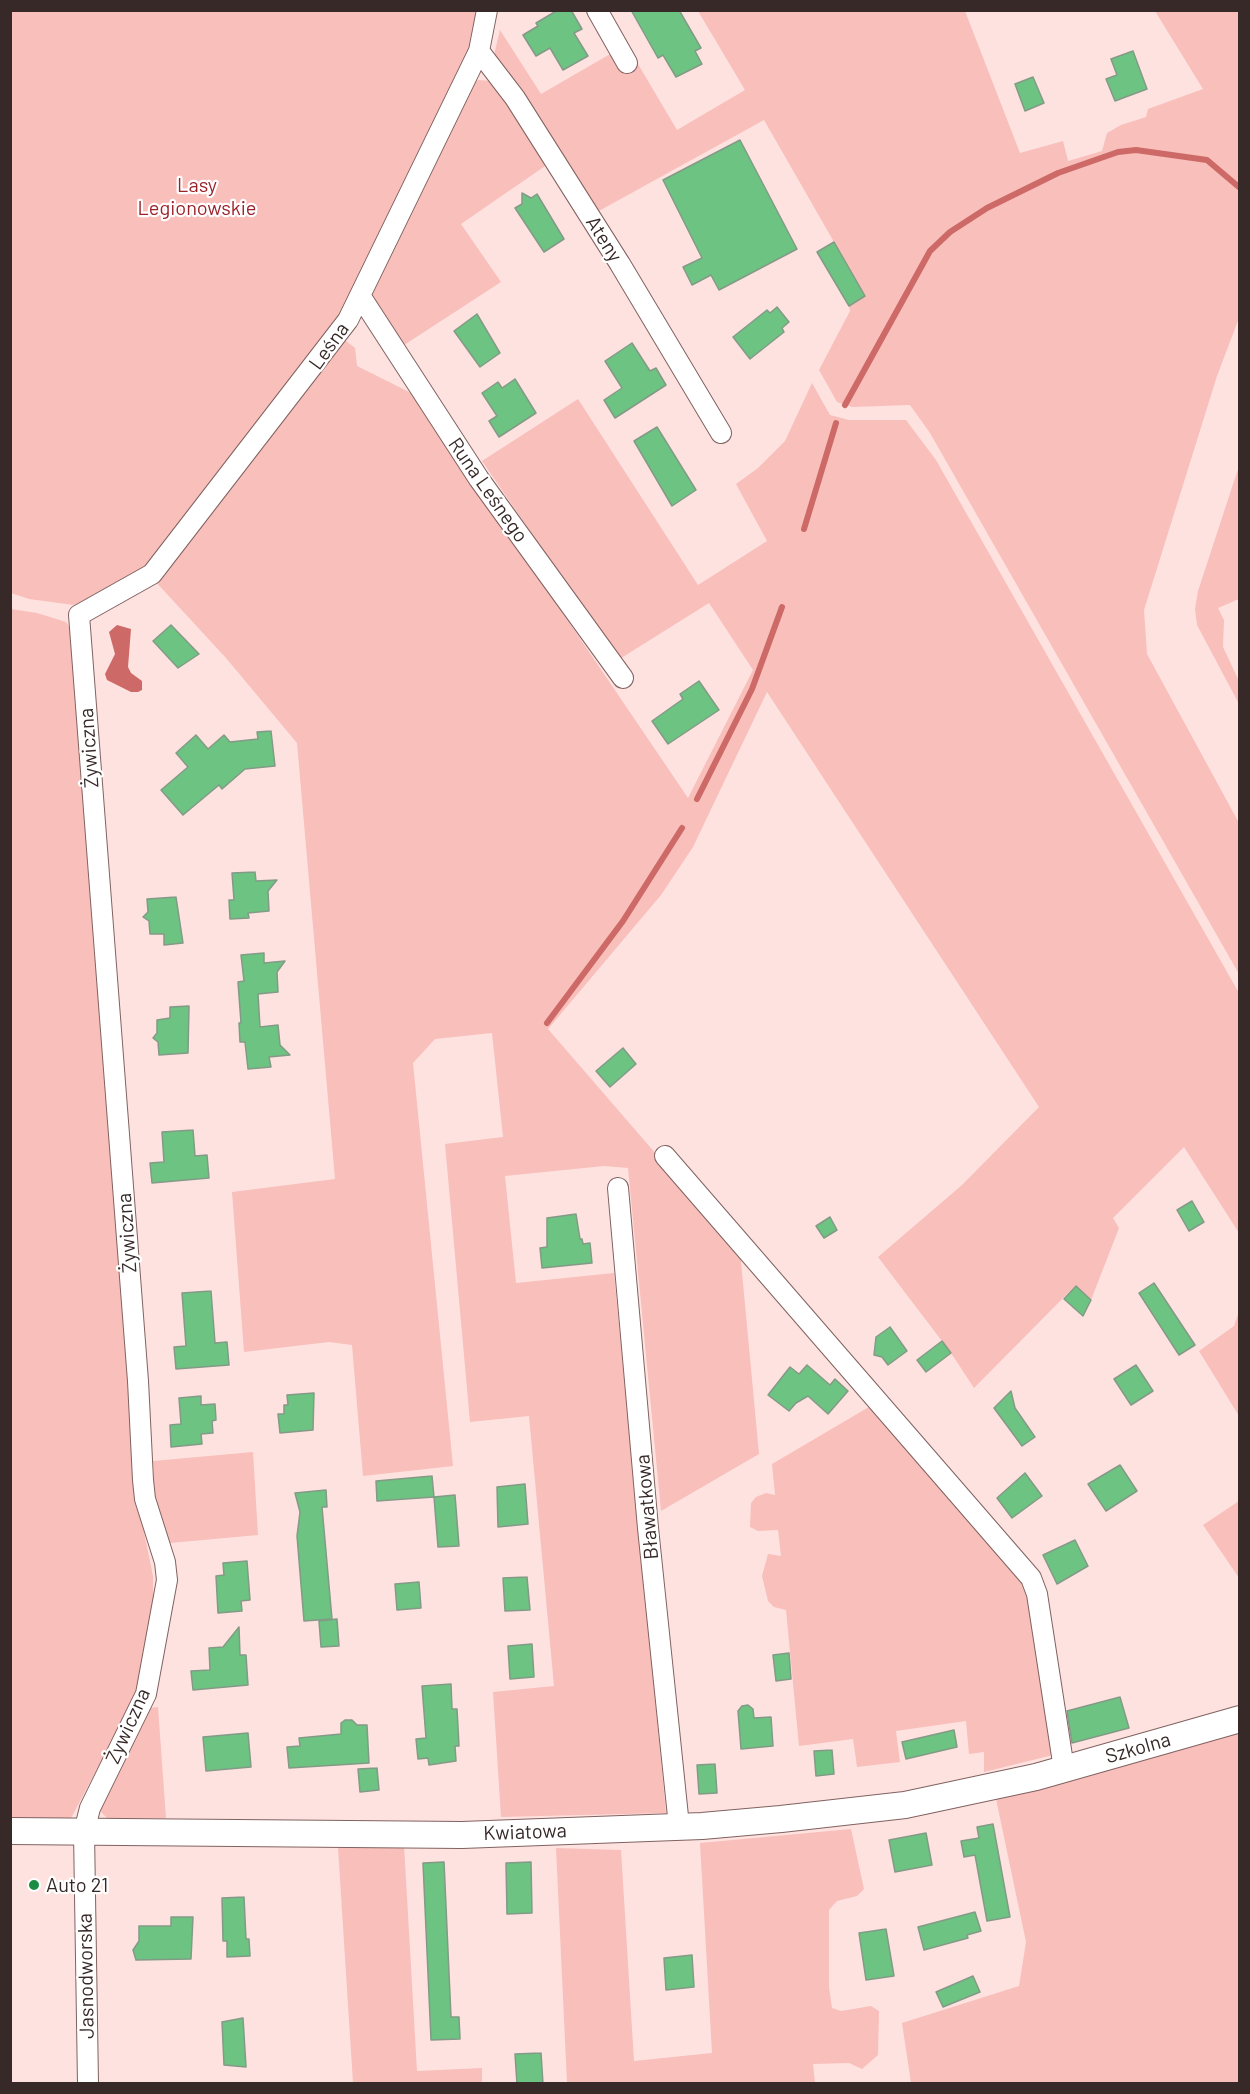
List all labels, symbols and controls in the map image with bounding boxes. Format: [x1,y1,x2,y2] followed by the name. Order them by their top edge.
[137,173,257,220] park label: Lasy Legionowskie
[581,212,627,266] street label: Ateny
[304,318,354,374] street label: Leśna
[443,433,533,547] street label: Runa Leśnego
[74,707,104,789] street label: Żywiczna
[112,1192,142,1274] street label: Żywiczna
[630,1453,664,1561] street label: Bławatkowa
[101,1685,155,1767] street label: Żywiczna
[1103,1727,1173,1769] street label: Szkolna
[483,1819,567,1845] street label: Kwiatowa
[46,1873,108,1897] place label: Auto 21
[27,1878,41,1892] marker: Auto 21
[73,1913,99,2039] street label: Jasnodworska

